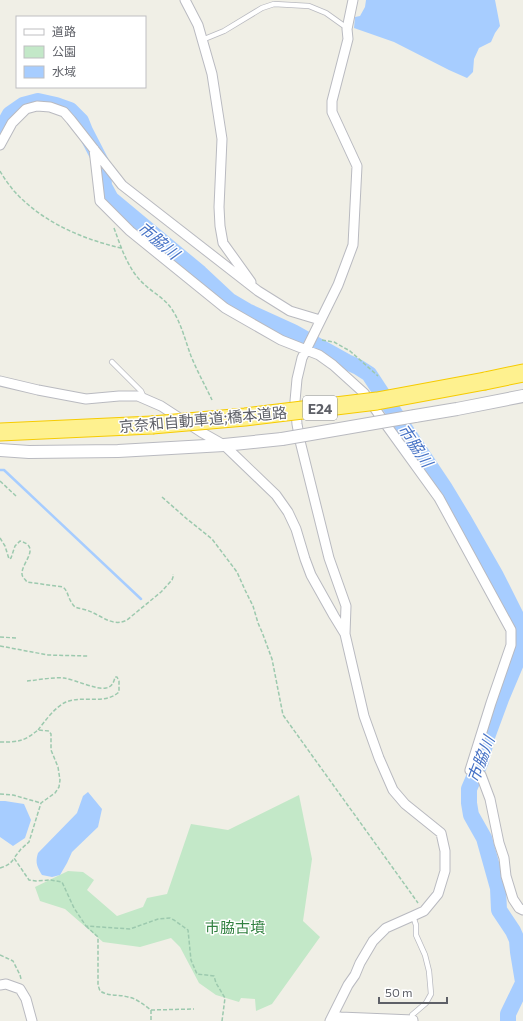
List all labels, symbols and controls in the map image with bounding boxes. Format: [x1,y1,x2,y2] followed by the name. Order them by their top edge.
[16,16,146,88] legend
[52,24,76,38] text: 道路
[52,44,76,58] text: 公園
[52,64,76,78] text: 水域
[135,217,185,264] water label: 市脇川
[303,396,337,420] road number: E24
[118,403,288,435] street label: 京奈和自動車道;橋本道路
[395,420,438,472] water label: 市脇川
[463,731,498,785] water label: 市脇川
[205,918,265,936] park label: 市脇古墳
[379,979,447,1005] scale bar
[385,985,413,999] text: 50 m

